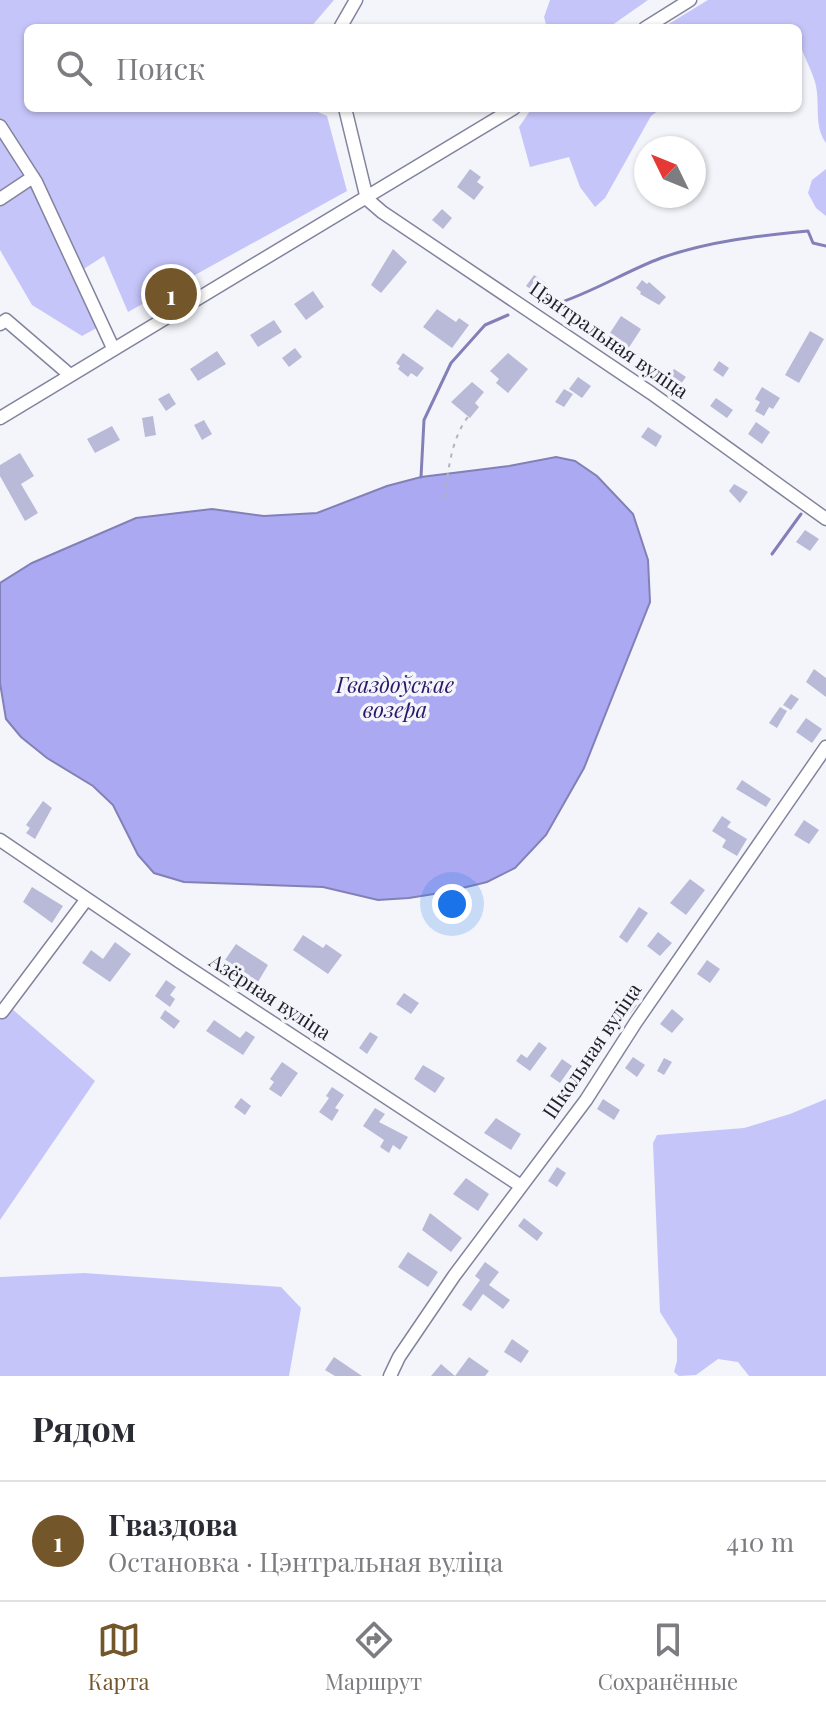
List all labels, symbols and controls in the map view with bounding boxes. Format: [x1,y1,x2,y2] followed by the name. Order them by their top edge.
[24,24,802,112] search box
[52,46,96,90] icon: search
[116,48,205,88] text: Поиск
[634,136,706,208] north arrow
[145,264,197,324] pin: 1
[525,274,695,404] street label: Цэнтральная вуліца
[335,669,455,724] water label: Гваздоўскае возера
[432,884,472,924] your location
[204,946,337,1045] street label: Азёрная вуліца
[535,977,646,1123] street label: Школьная вуліца
[32,1405,136,1451] text: Рядом
[108,1504,238,1544] text: Гваздова
[53,1524,63,1559] text: 1
[726,1524,794,1559] text: 410 m
[108,1544,503,1579] text: Остановка · Цэнтральная вуліца
[88,1618,150,1696] tab: Карта
[325,1618,422,1696] tab: Маршрут
[598,1618,738,1696] tab: Сохранённые

